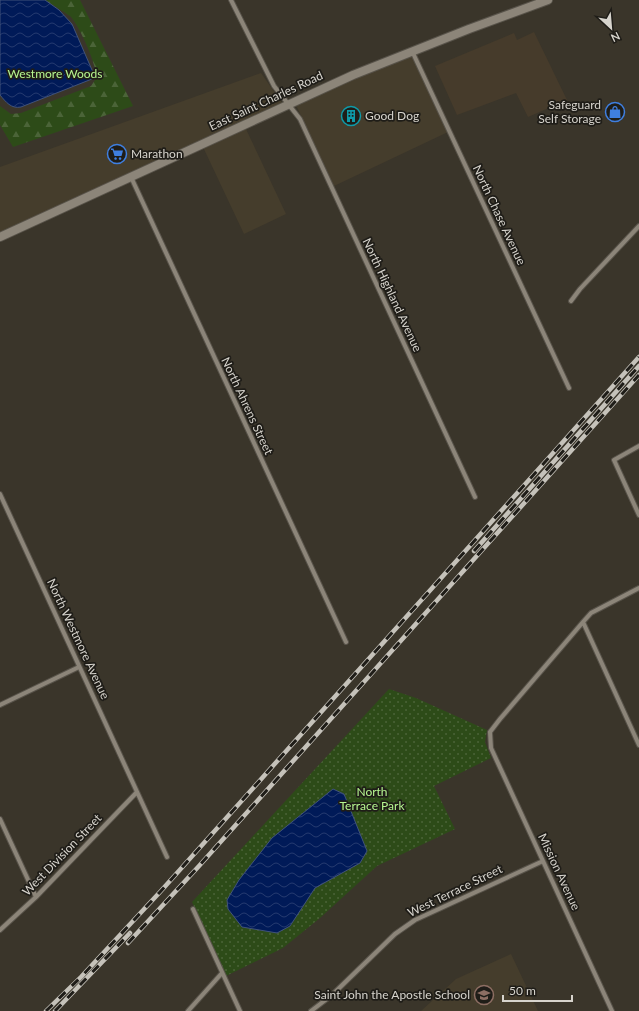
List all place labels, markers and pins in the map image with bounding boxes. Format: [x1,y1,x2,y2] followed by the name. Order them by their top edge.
[538,97,601,126] place label: Safeguard Self Storage
[604,101,626,123] shop icon: Safeguard Self Storage
[340,105,362,127] building icon: Good Dog
[365,108,419,123] place label: Good Dog
[106,143,128,165] supermarket icon: Marathon
[131,146,183,161] place label: Marathon
[473,984,495,1006] school or university icon: Saint John the Apostle School
[314,987,470,1002] place label: Saint John the Apostle School

